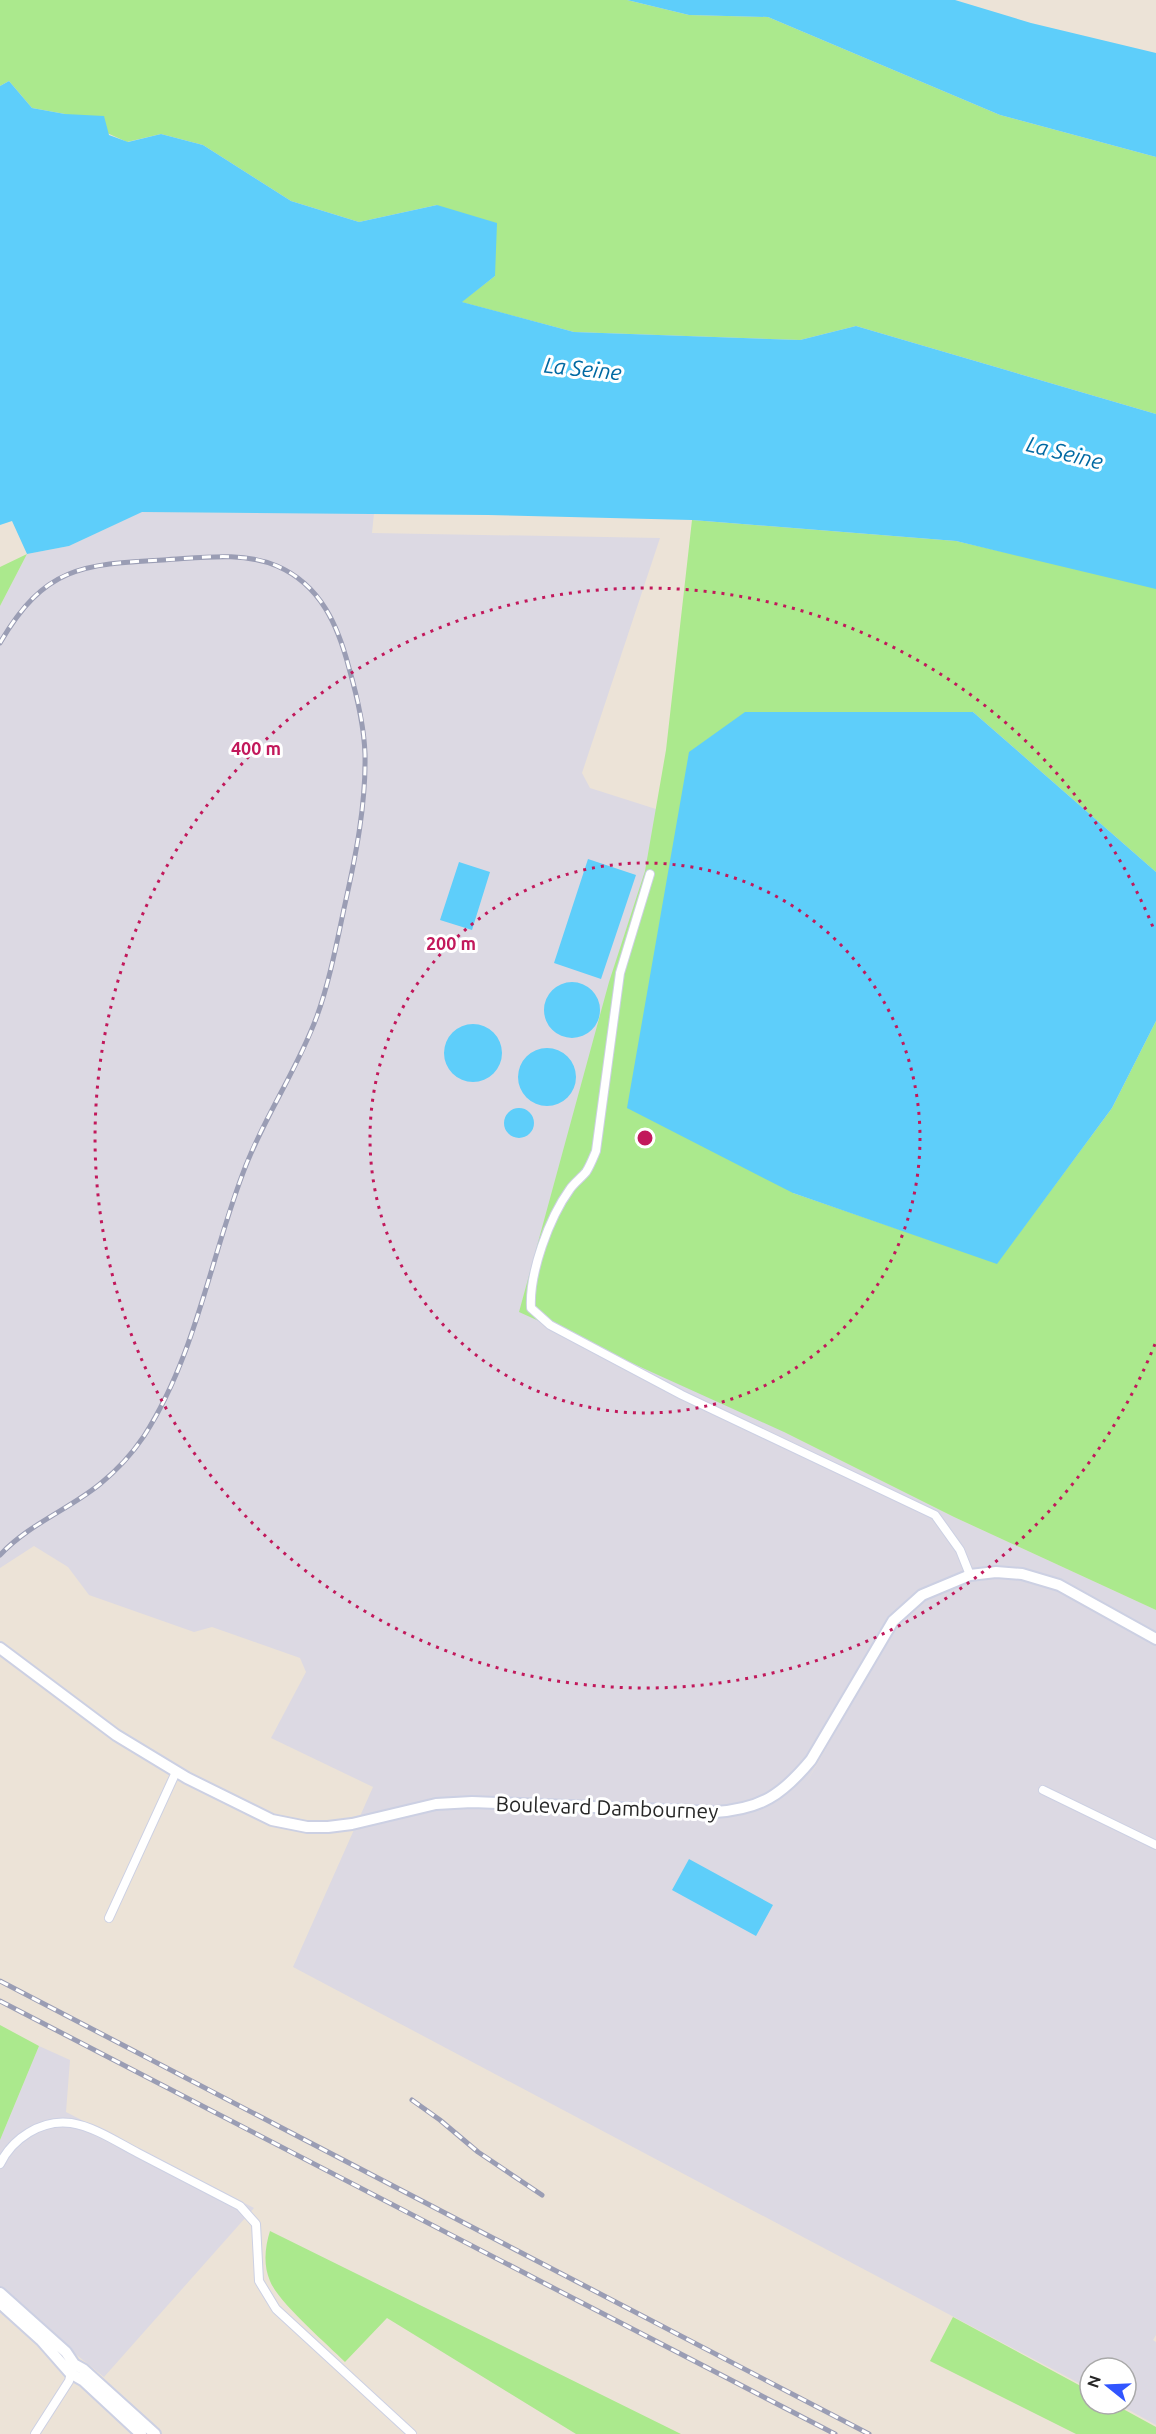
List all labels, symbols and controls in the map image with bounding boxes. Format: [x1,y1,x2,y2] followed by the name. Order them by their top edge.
[543,351,623,385] water label: La Seine
[1024,430,1106,474] water label: La Seine
[231,738,281,758] text: 400 m
[426,933,476,953] text: 200 m
[635,1128,655,1148] centre of rings
[495,1791,719,1823] street label: Boulevard Dambourney
[1078,2356,1138,2416] north arrow
[1083,2373,1104,2390] text: N

